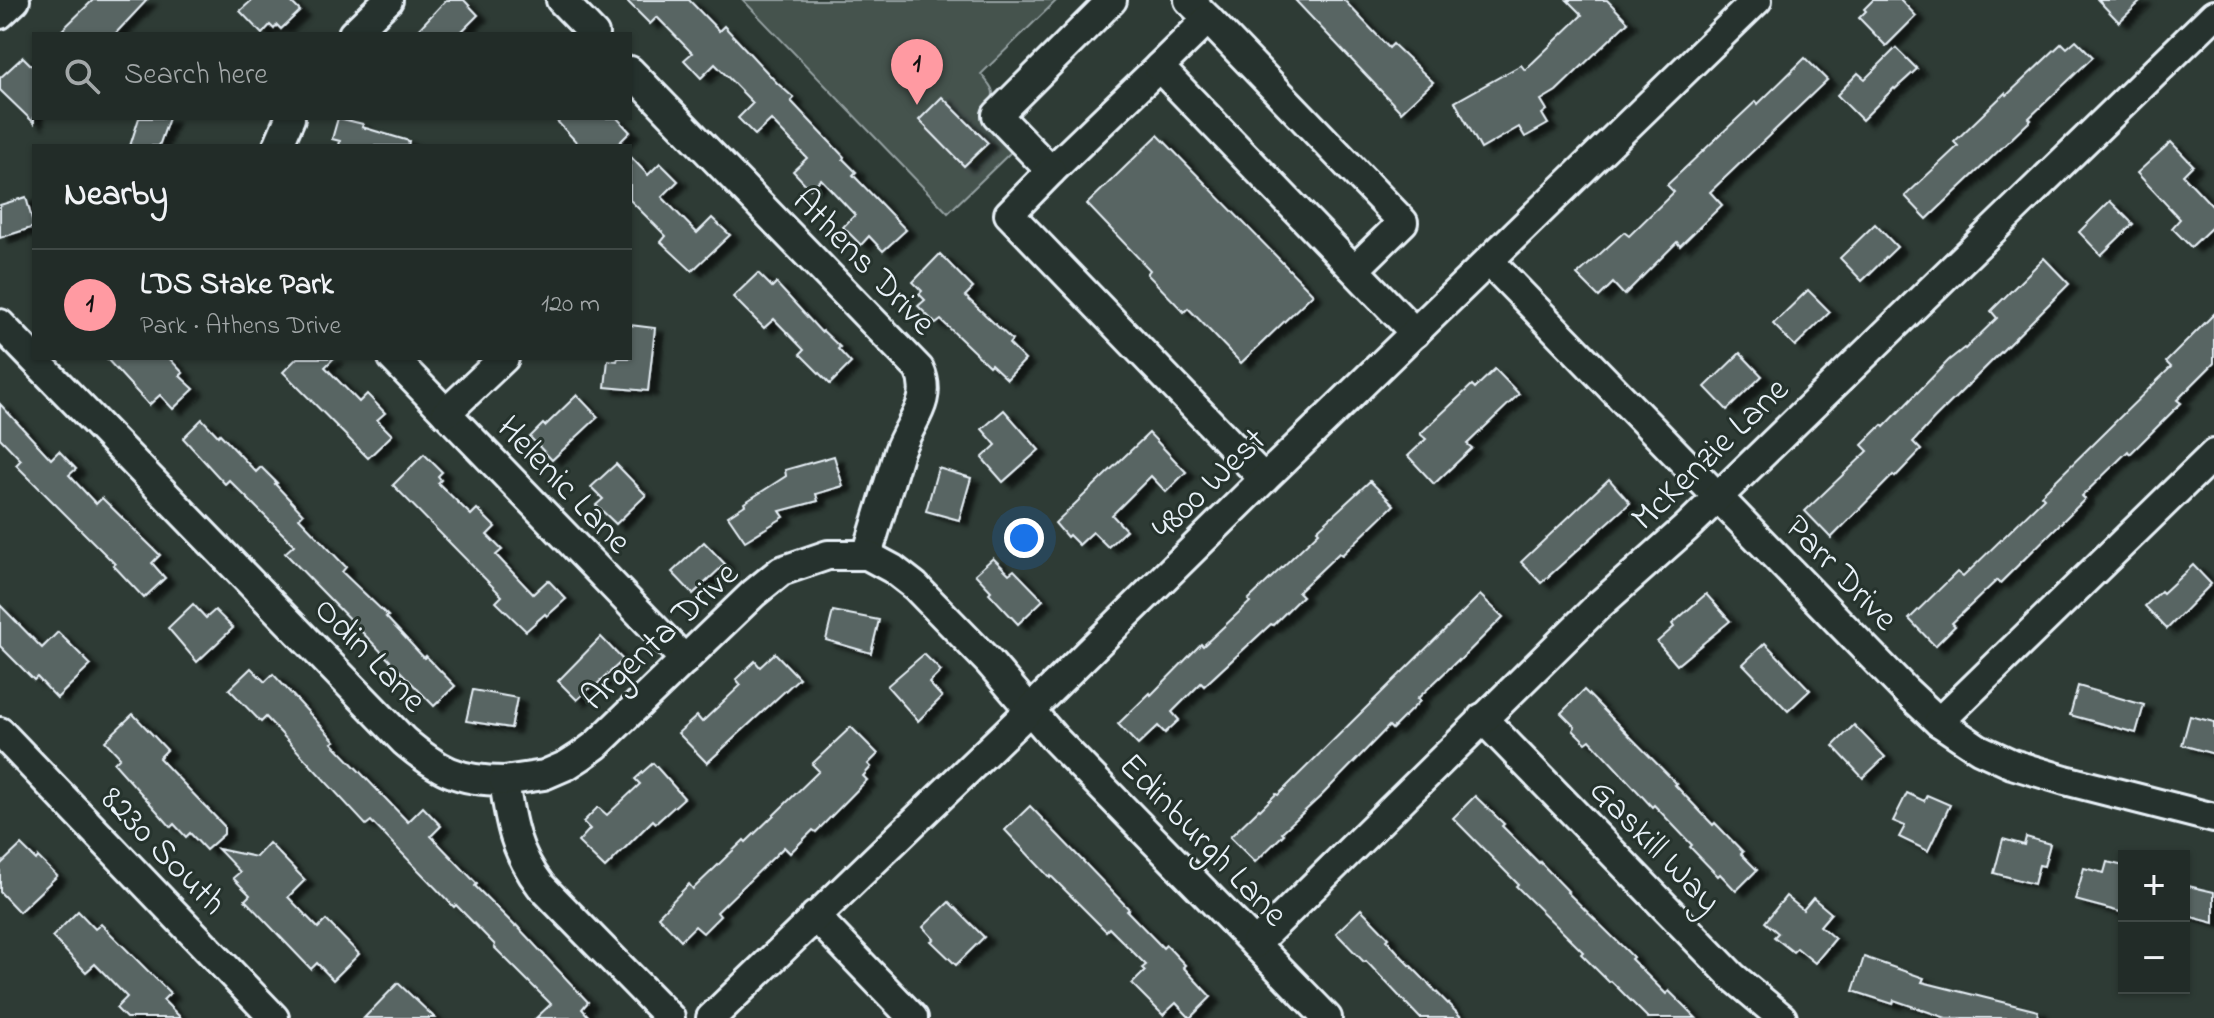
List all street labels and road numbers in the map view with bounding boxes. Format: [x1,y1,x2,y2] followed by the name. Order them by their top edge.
[778,177,948,350] street label: Athens Drive
[1620,365,1803,545] street label: McKenzie Lane
[483,405,643,568] street label: Helenic Lane
[1140,417,1280,554] street label: 4800 West
[1770,504,1910,645] street label: Parr Drive
[570,549,753,725] street label: Argenta Drive
[300,586,438,727] street label: Odin Lane
[1105,742,1299,941] street label: Edinburgh Lane
[1575,767,1732,927] street label: Gaskill Way
[86,775,237,929] street label: 8230 South

